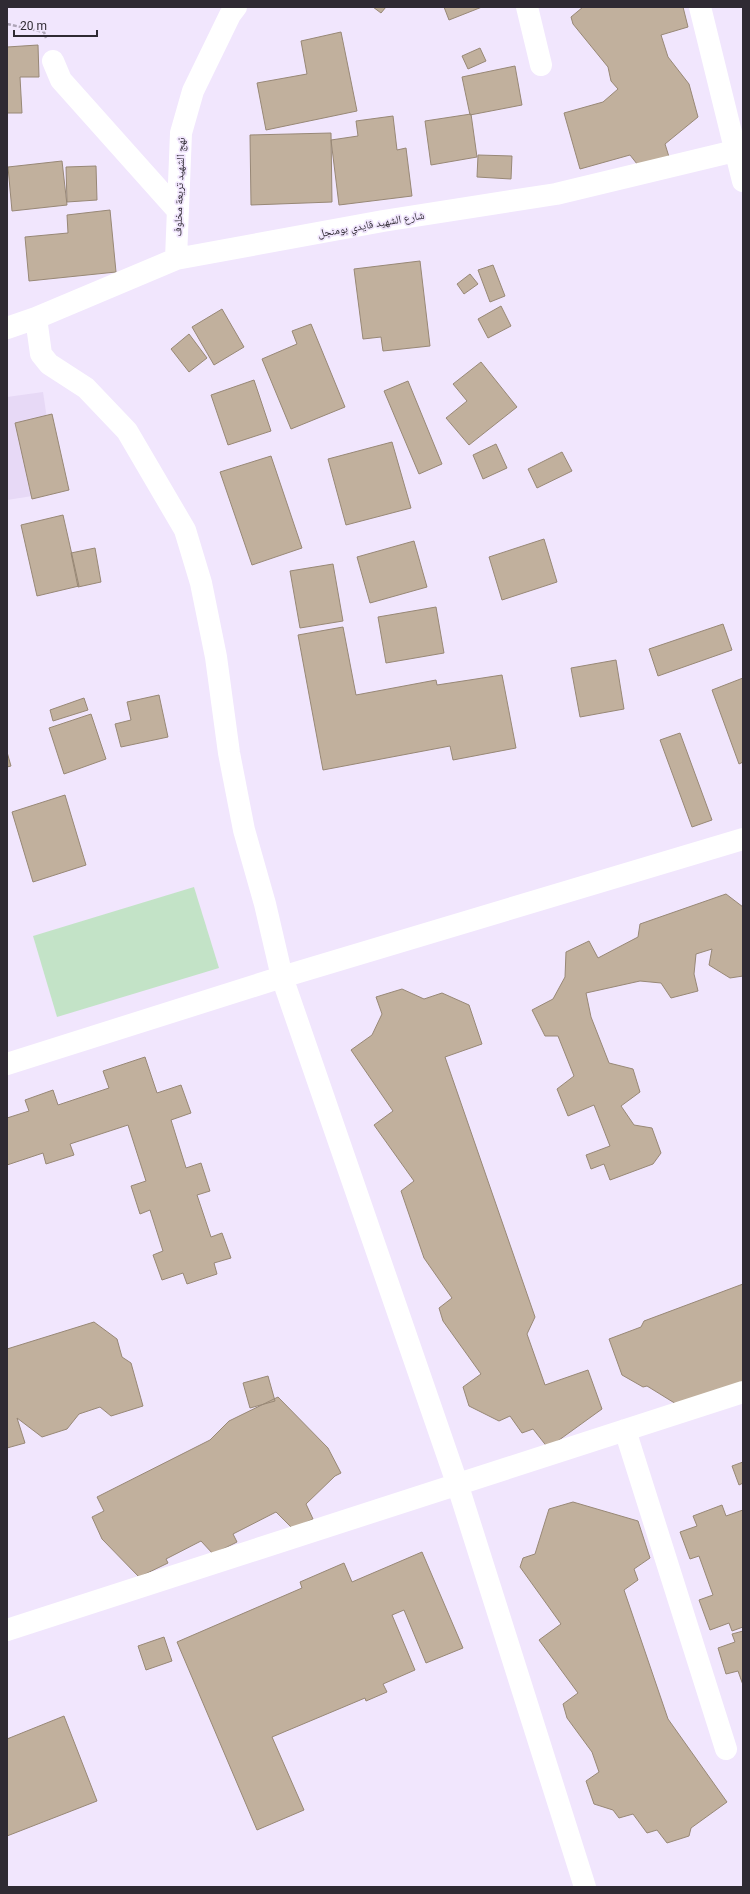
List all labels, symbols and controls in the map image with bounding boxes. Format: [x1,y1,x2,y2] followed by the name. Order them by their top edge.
[14,12,97,38] scale bar
[20,19,47,33] text: 20 m
[171,137,188,237] street label: نهج الشهيد تريعة مخلوف
[317,209,426,242] street label: شارع الشهيد قايدي بومنجل

